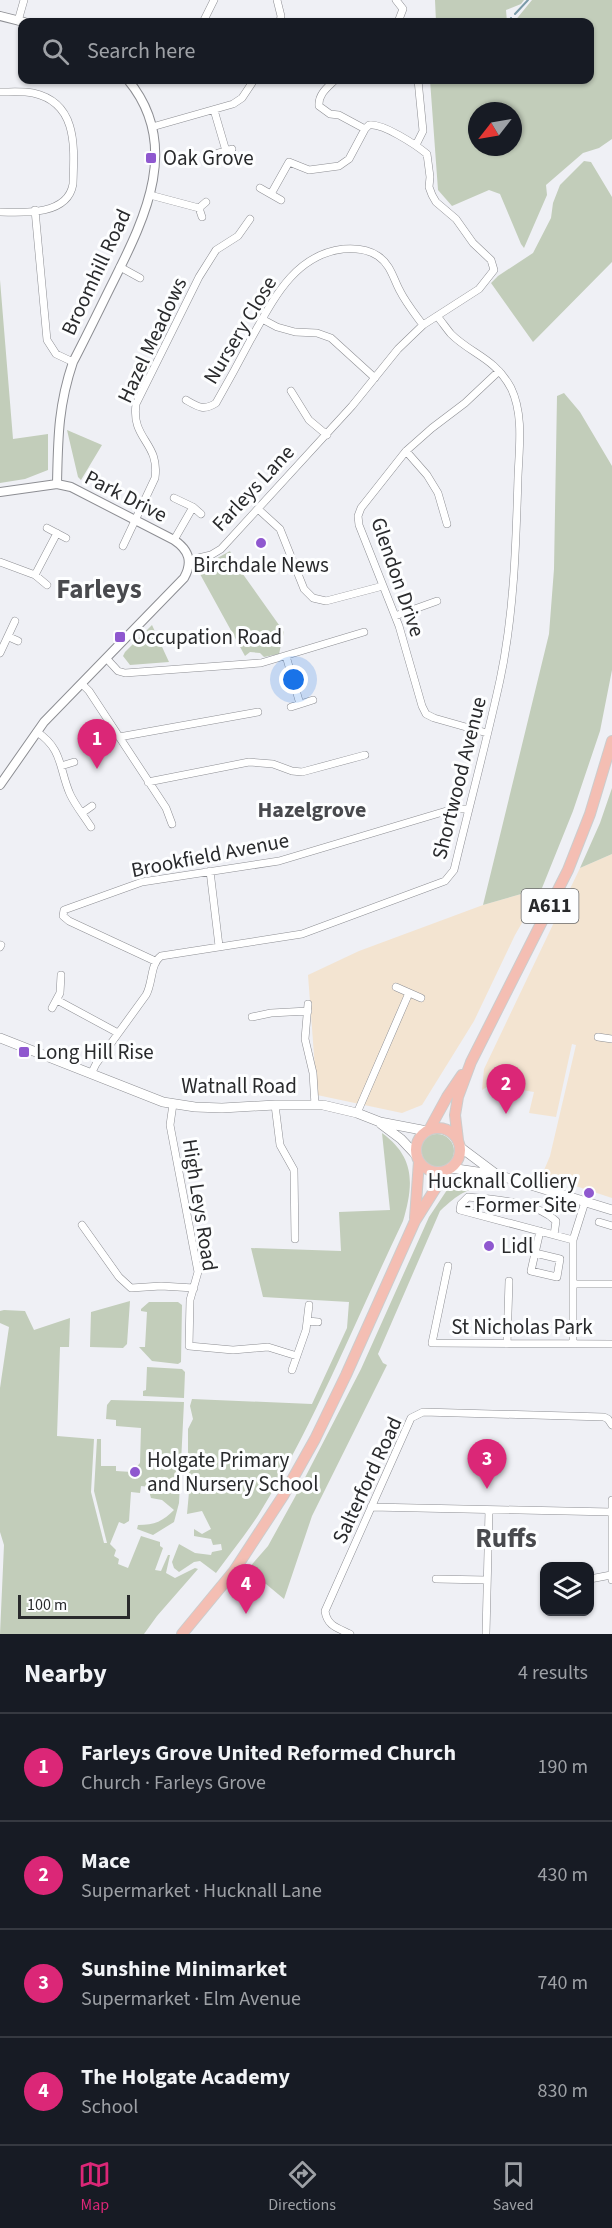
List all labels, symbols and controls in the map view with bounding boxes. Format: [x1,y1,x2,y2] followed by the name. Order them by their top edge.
[18,18,594,84] search box
[39,35,72,68] icon: search
[87,35,195,67] text: Search here
[468,102,522,156] north arrow
[163,143,254,173] place label: Oak Grove
[144,151,158,165] marker: Oak Grove
[54,204,138,340] street label: Broomhill Road
[196,270,284,390] street label: Nursery Close
[110,272,194,408] street label: Hazel Meadows
[205,438,301,538] street label: Farleys Lane
[80,462,172,530] street label: Park Drive
[364,513,432,641] street label: Glendon Drive
[254,536,268,550] marker: Birchdale News
[193,550,329,580] place label: Birchdale News
[56,570,142,609] district label: Farleys
[132,622,282,652] place label: Occupation Road
[113,630,127,644] marker: Occupation Road
[279,665,308,694] your location
[424,693,494,863] street label: Shortwood Avenue
[78,720,116,769] pin: 1
[257,794,367,826] district label: Hazelgrove
[128,825,292,885] street label: Brookfield Avenue
[522,889,578,923] road number: A611
[36,1037,154,1067] place label: Long Hill Rise
[17,1045,31,1059] marker: Long Hill Rise
[486,1064,526,1114] pin: 2
[181,1071,297,1101] street label: Watnall Road
[175,1137,225,1273] street label: High Leys Road
[428,1166,577,1220] place label: Hucknall Colliery - Former Site
[582,1186,596,1200] marker: Hucknall Colliery - Former Site
[501,1231,533,1261] place label: Lidl
[482,1239,496,1253] marker: Lidl
[451,1312,593,1342] street label: St Nicholas Park
[324,1412,410,1548] street label: Salterford Road
[468,1440,506,1489] pin: 3
[147,1445,319,1499] place label: Holgate Primary and Nursery School
[128,1465,142,1479] marker: Holgate Primary and Nursery School
[475,1519,537,1558] district label: Ruffs
[540,1562,594,1616] map controls
[540,1562,594,1616] button: layers
[226,1564,266,1614] pin: 4
[18,1592,130,1620] scale bar
[27,1594,67,1616] text: 100 m
[24,1655,107,1692] text: Nearby
[518,1659,588,1687] text: 4 results
[81,1737,456,1769] text: Farleys Grove United Reformed Church
[38,1753,49,1781] text: 1
[538,1753,588,1781] text: 190 m
[81,1769,266,1797] text: Church · Farleys Grove
[81,1845,130,1877] text: Mace
[38,1861,49,1889] text: 2
[538,1861,588,1889] text: 430 m
[81,1877,322,1905] text: Supermarket · Hucknall Lane
[81,1953,287,1985] text: Sunshine Minimarket
[38,1969,49,1997] text: 3
[538,1969,588,1997] text: 740 m
[81,1985,301,2013] text: Supermarket · Elm Avenue
[81,2061,290,2093] text: The Holgate Academy
[38,2077,49,2105] text: 4
[538,2077,588,2105] text: 830 m
[81,2093,138,2121] text: School
[78,2158,111,2216] tab: Map
[268,2158,336,2216] tab: Directions
[493,2158,534,2216] tab: Saved

